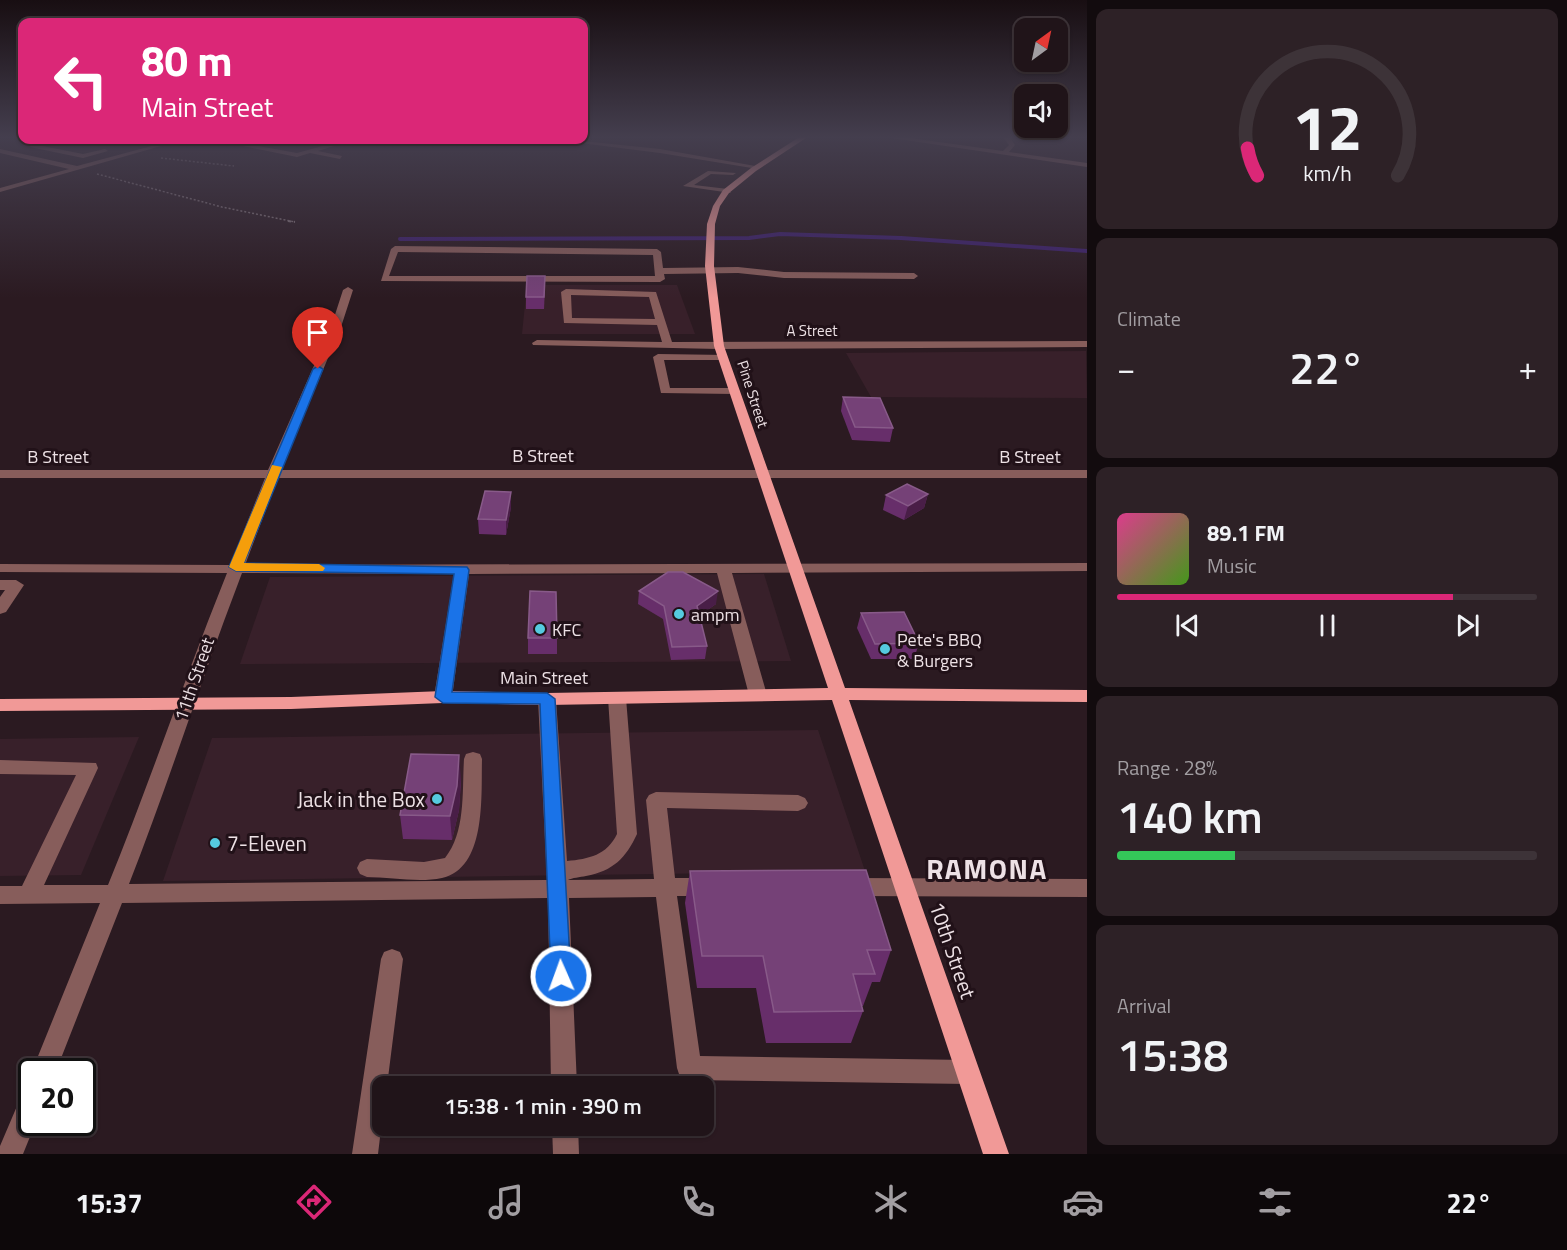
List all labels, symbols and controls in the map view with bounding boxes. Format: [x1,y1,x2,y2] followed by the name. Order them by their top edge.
[1014,18,1068,72] north arrow
[1014,18,1068,138] map controls
[141,28,233,92] text: 80 m
[42,42,120,120] icon: left
[1292,79,1362,174] text: 12
[1014,84,1068,138] button: sound
[141,86,273,127] text: Main Street
[1303,157,1351,189] text: km/h
[1117,303,1181,334] text: Climate
[292,307,343,369] pin
[301,316,334,349] icon: arrive
[787,319,838,342] street label: A Street
[1289,333,1365,401] text: 22°
[1117,343,1135,393] text: −
[1519,343,1537,393] text: +
[731,357,775,431] street label: Pine Street
[512,442,574,469] street label: B Street
[27,443,89,470] street label: B Street
[999,443,1061,470] street label: B Street
[1207,516,1285,550] text: 89.1 FM
[1207,550,1257,581] text: Music
[691,601,740,628] place label: ampm
[672,607,686,621] marker: ampm
[1171,609,1204,642] icon: previous
[1311,609,1344,642] icon: pause
[1451,609,1484,642] icon: next
[552,616,582,643] place label: KFC
[533,622,547,636] marker: KFC
[897,626,982,674] place label: Pete's BBQ & Burgers
[167,633,221,724] street label: 11th Street
[878,642,892,656] marker: Pete's BBQ & Burgers
[500,664,589,691] street label: Main Street
[1117,752,1217,783] text: Range · 28%
[1117,782,1263,850] text: 140 km
[297,783,426,815] place label: Jack in the Box
[430,792,444,806] marker: Jack in the Box
[227,827,307,859] place label: 7-Eleven
[208,836,222,850] marker: 7-Eleven
[926,847,1048,890] district label: RAMONA
[921,897,985,1004] street label: 10th Street
[529,944,593,1008] position arrow
[1117,990,1171,1021] text: Arrival
[1117,1020,1229,1088] text: 15:38
[18,1058,96,1136] speed limit sign: 20
[444,1089,642,1123] text: 15:38 · 1 min · 390 m
[293,1181,335,1223] icon: directions
[485,1181,527,1223] icon: music
[677,1181,719,1223] icon: phone
[870,1181,912,1223] icon: climate
[1062,1181,1104,1223] icon: car
[1254,1181,1296,1223] icon: filters
[75,1182,143,1223] text: 15:37
[1446,1182,1492,1223] text: 22°

